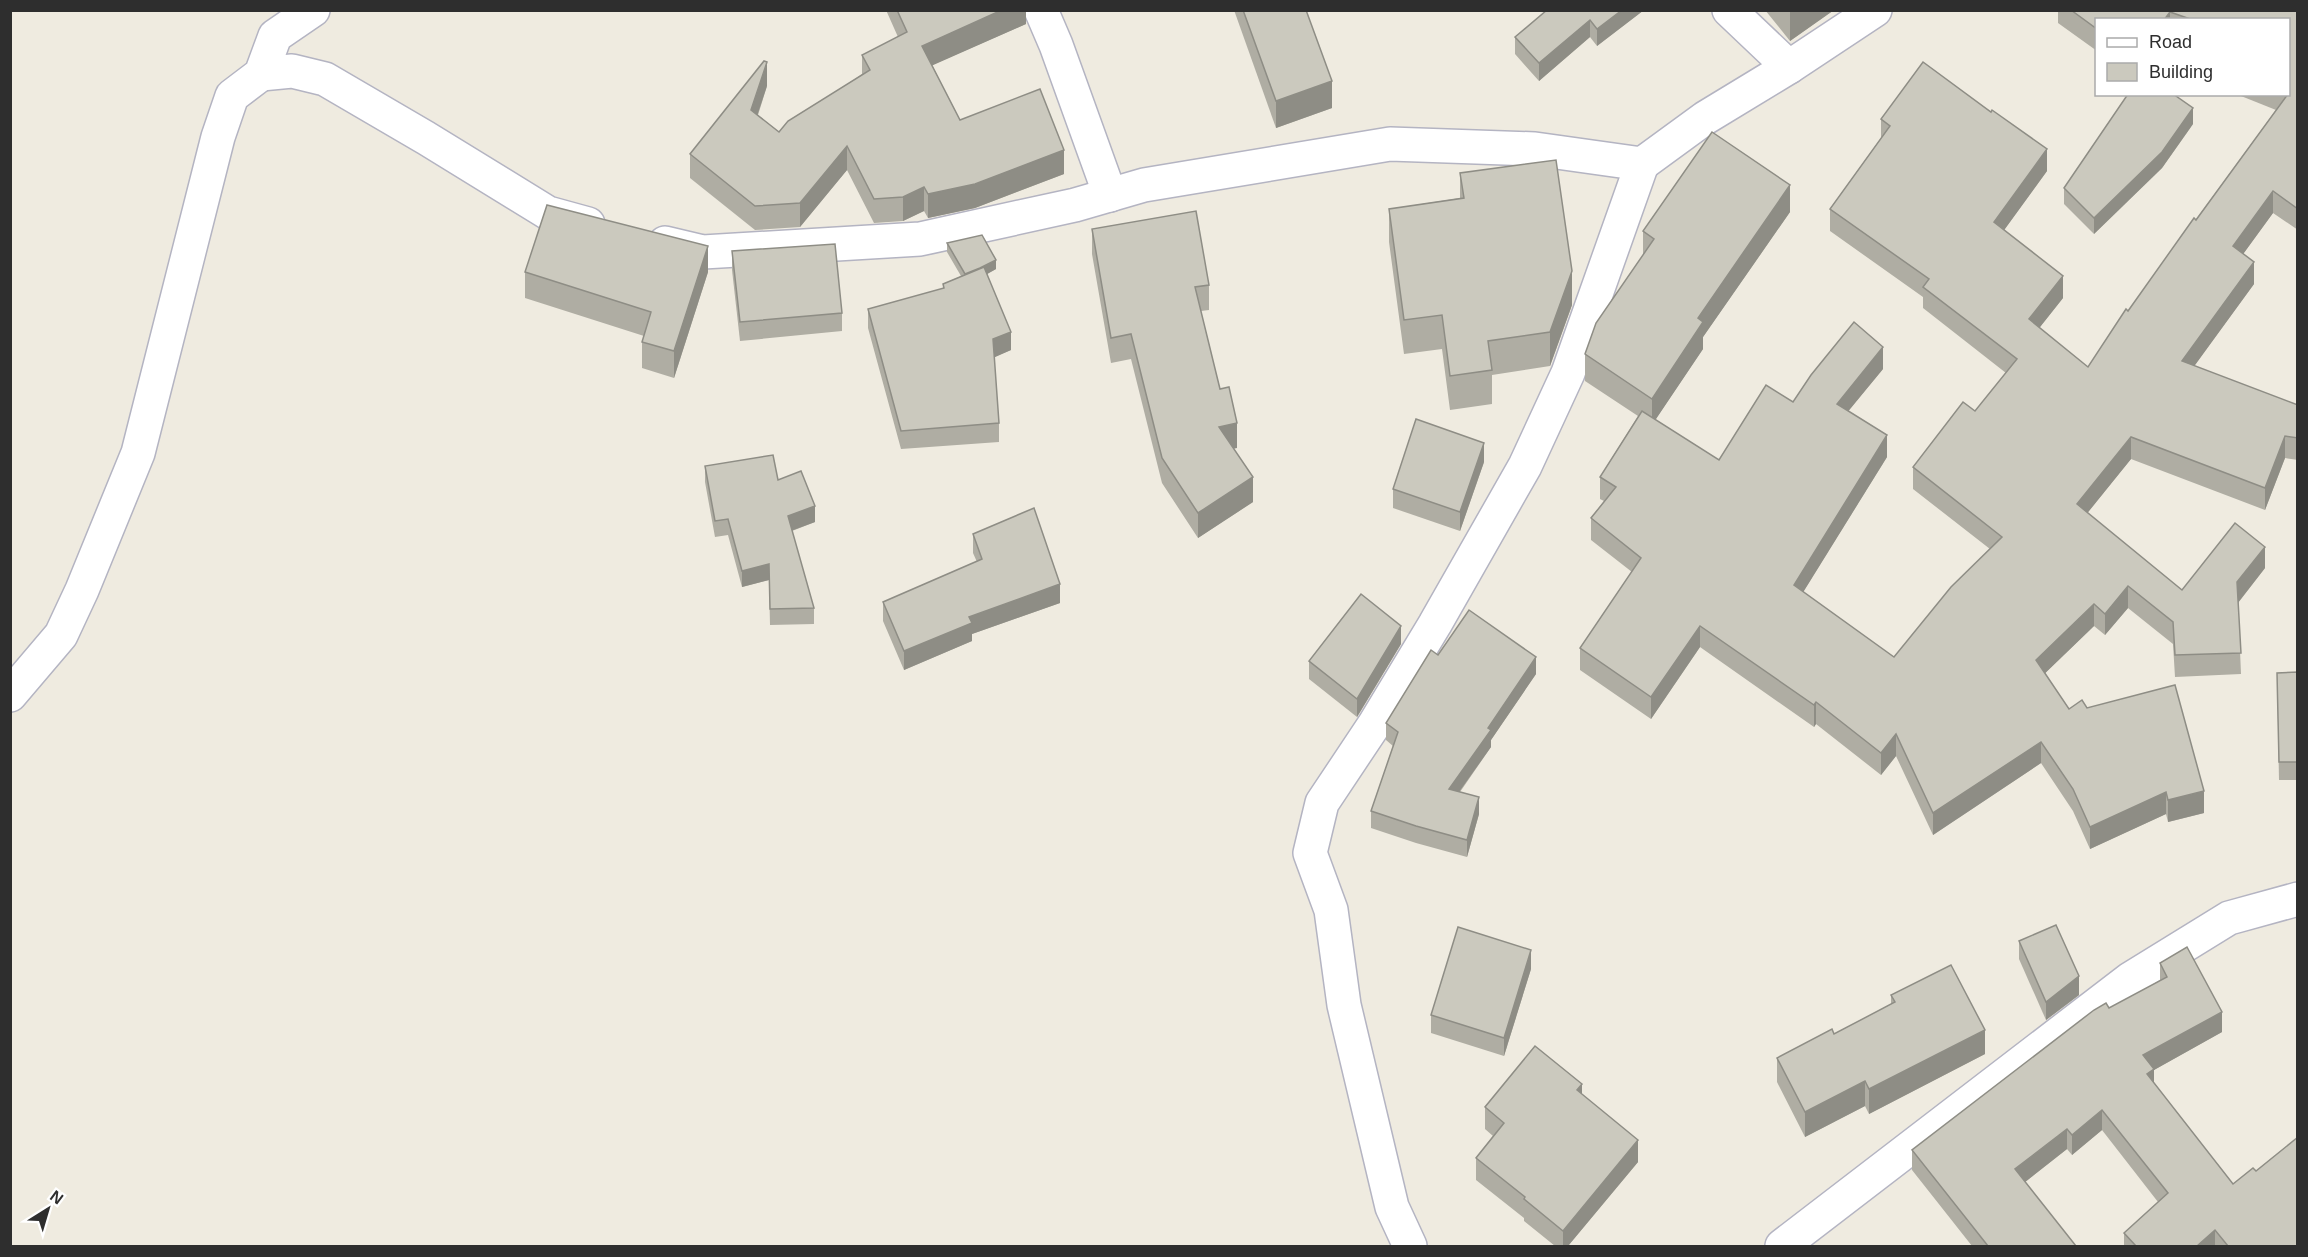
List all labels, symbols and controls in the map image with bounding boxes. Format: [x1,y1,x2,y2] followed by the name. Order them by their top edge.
[2095,18,2290,96] legend
[2149,32,2192,52] text: Road
[2149,62,2213,82] text: Building
[18,1179,78,1239] north arrow
[47,1187,66,1208] text: N

